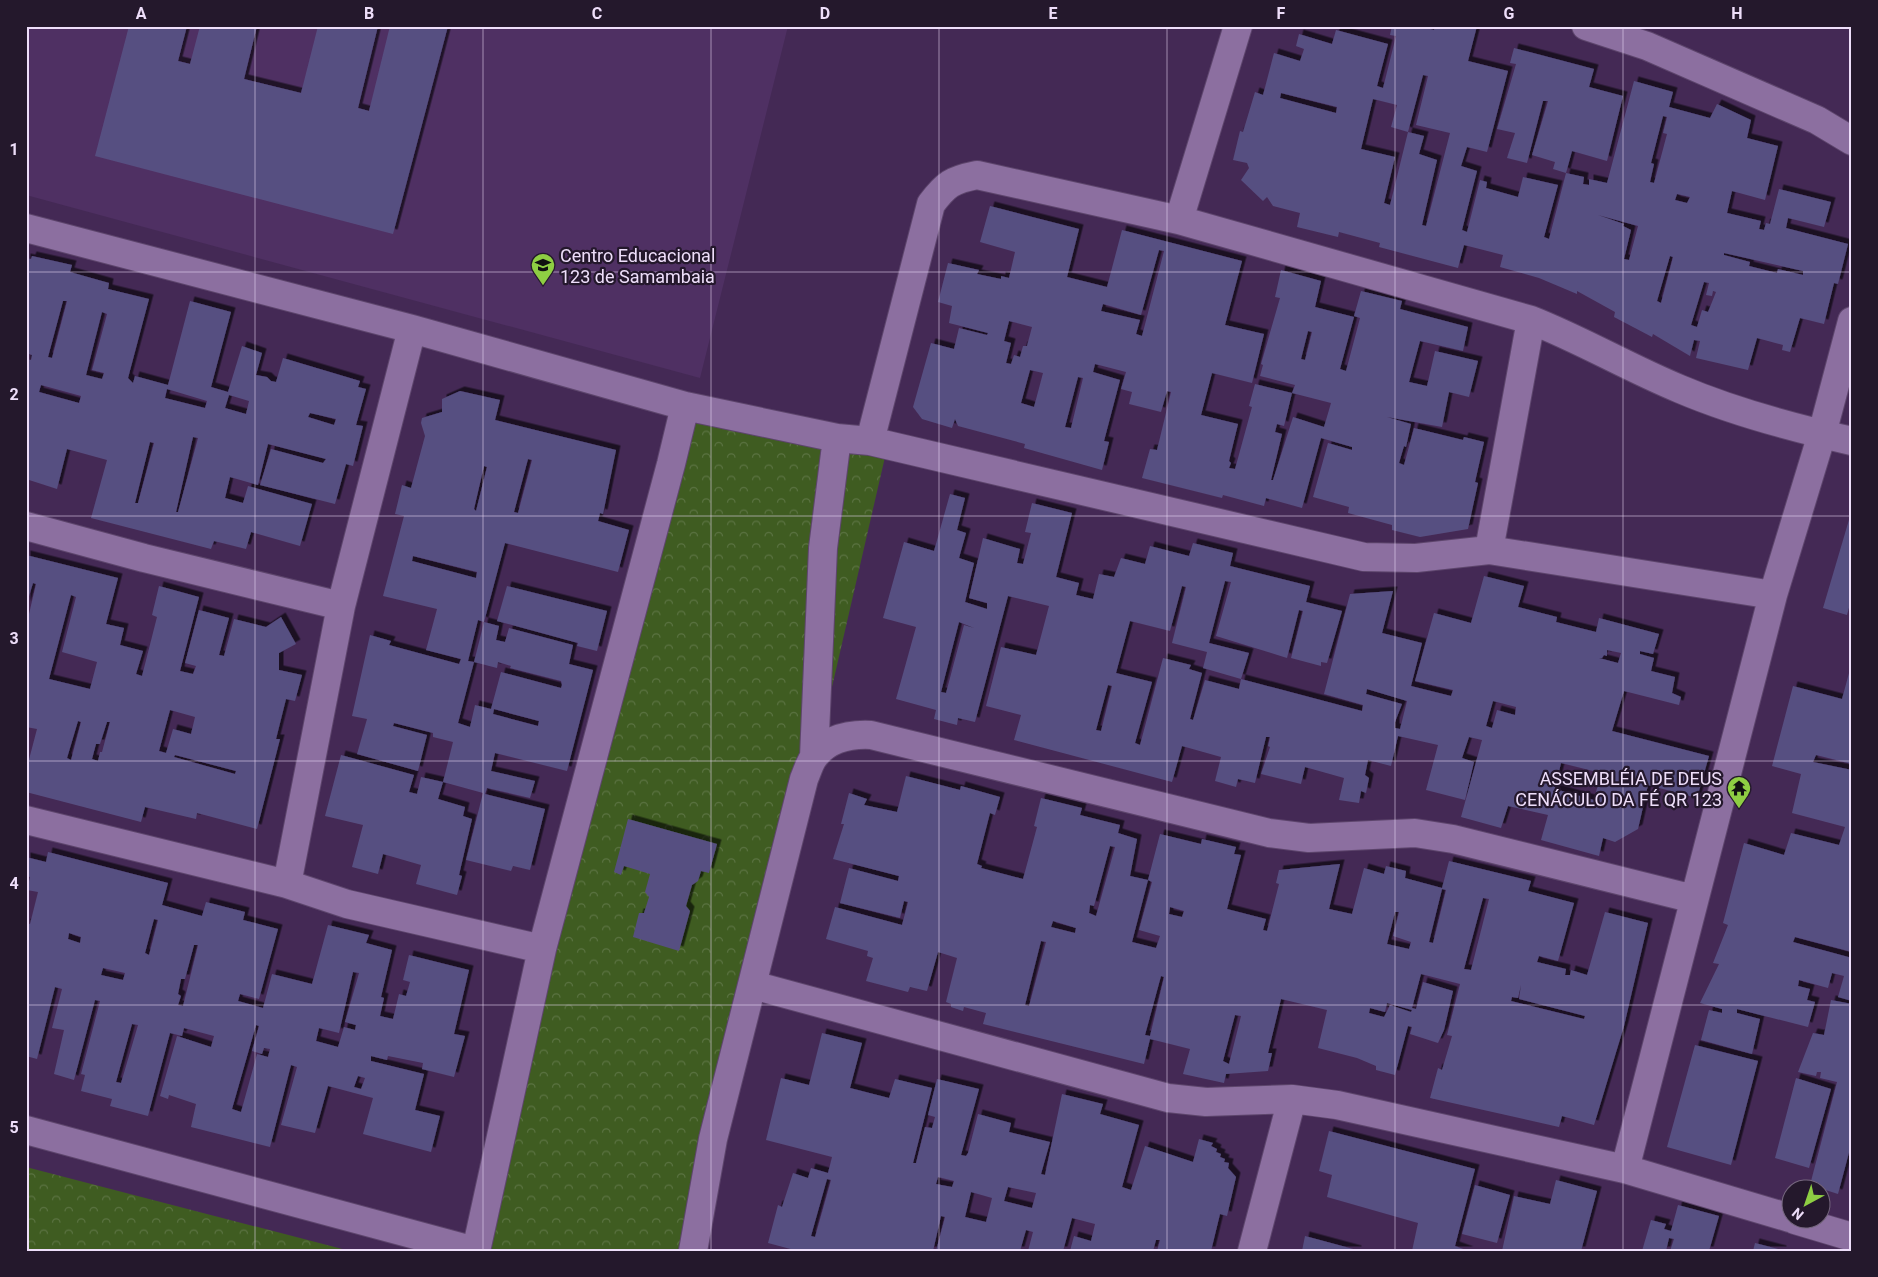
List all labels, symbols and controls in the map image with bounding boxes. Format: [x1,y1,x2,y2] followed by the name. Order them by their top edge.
[136,4,147,23] text: A
[364,4,374,23] text: B
[592,4,602,23] text: C
[820,4,830,23] text: D
[1049,4,1058,23] text: E
[1277,4,1286,23] text: F
[1504,4,1515,23] text: G
[1731,4,1743,23] text: H
[9,140,19,159] text: 1
[560,245,715,287] place label: Centro Educacional 123 de Samambaia
[530,252,556,286] school or university icon: Centro Educacional 123 de Samambaia
[9,385,19,404] text: 2
[9,629,19,648] text: 3
[1515,768,1722,810] place label: ASSEMBLÉIA DE DEUS CENÁCULO DA FÉ QR 123
[1726,775,1752,809] temple icon: ASSEMBLÉIA DE DEUS CENÁCULO DA FÉ QR 123
[9,874,19,893] text: 4
[9,1118,19,1137] text: 5
[1780,1180,1830,1230] north arrow
[1789,1205,1807,1223] text: N

